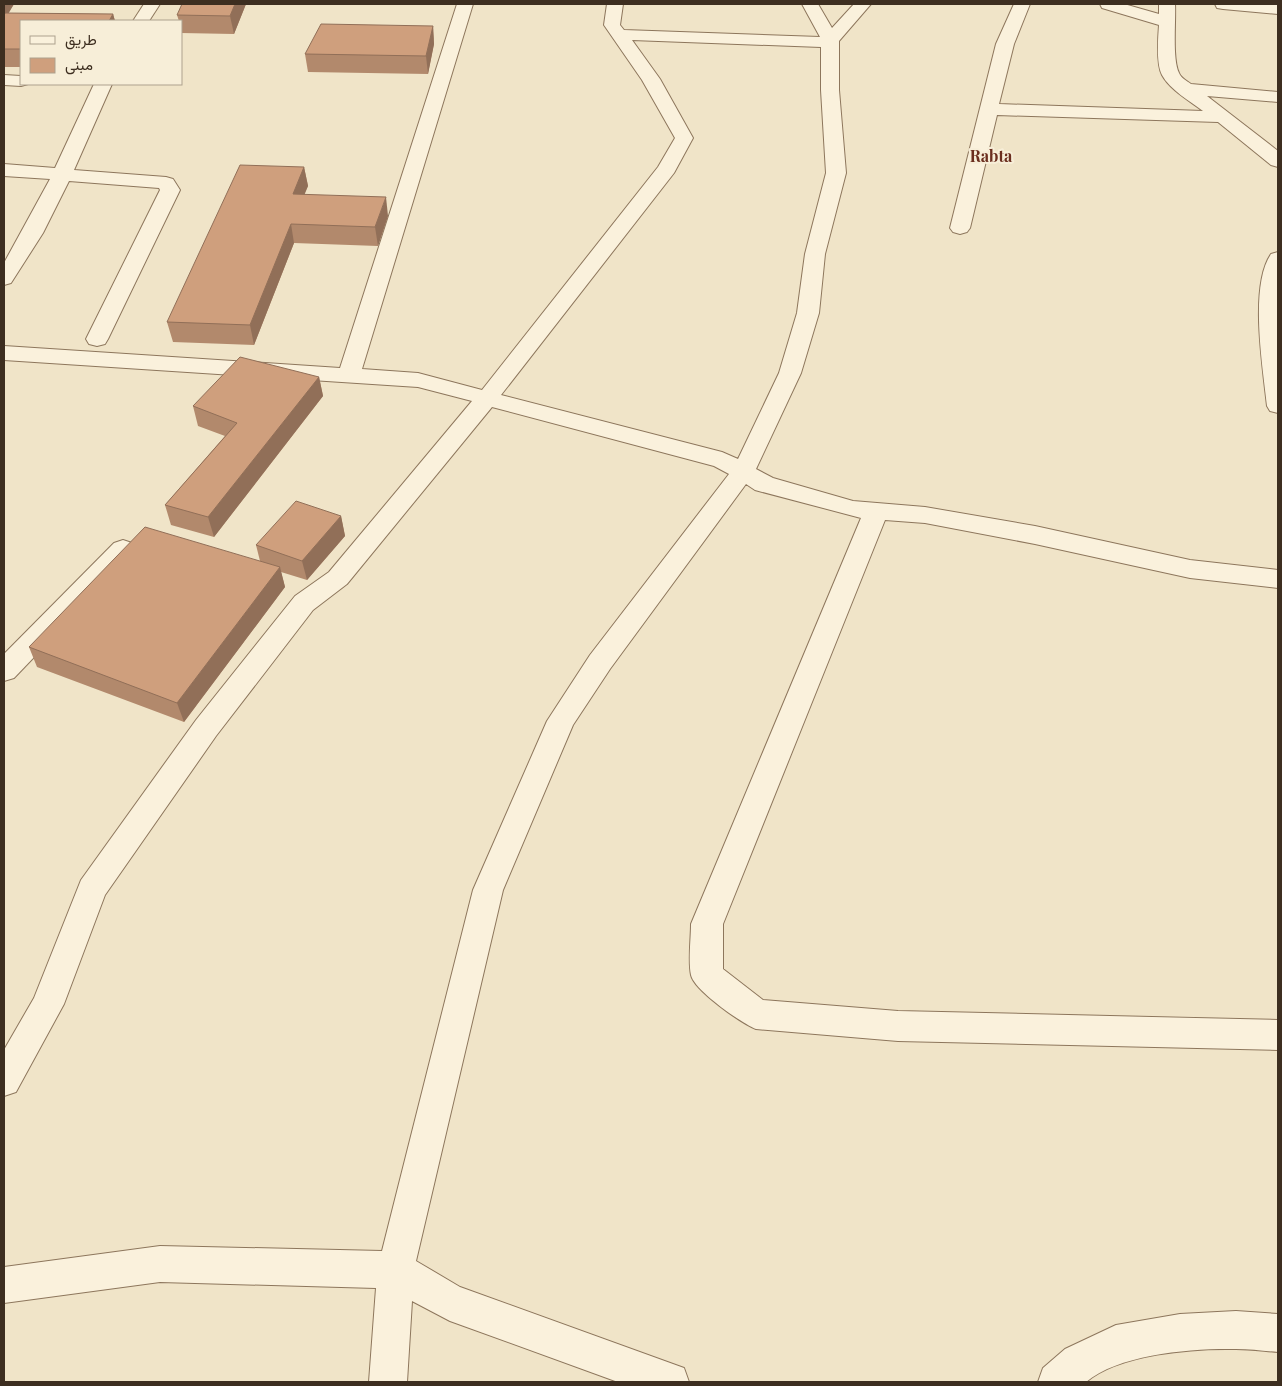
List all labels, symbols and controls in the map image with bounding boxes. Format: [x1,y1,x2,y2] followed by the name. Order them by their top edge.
[20,20,182,85] legend
[65,29,97,50] text: طريق
[65,54,93,75] text: مبنى
[970,145,1013,166] district label: Rabta

